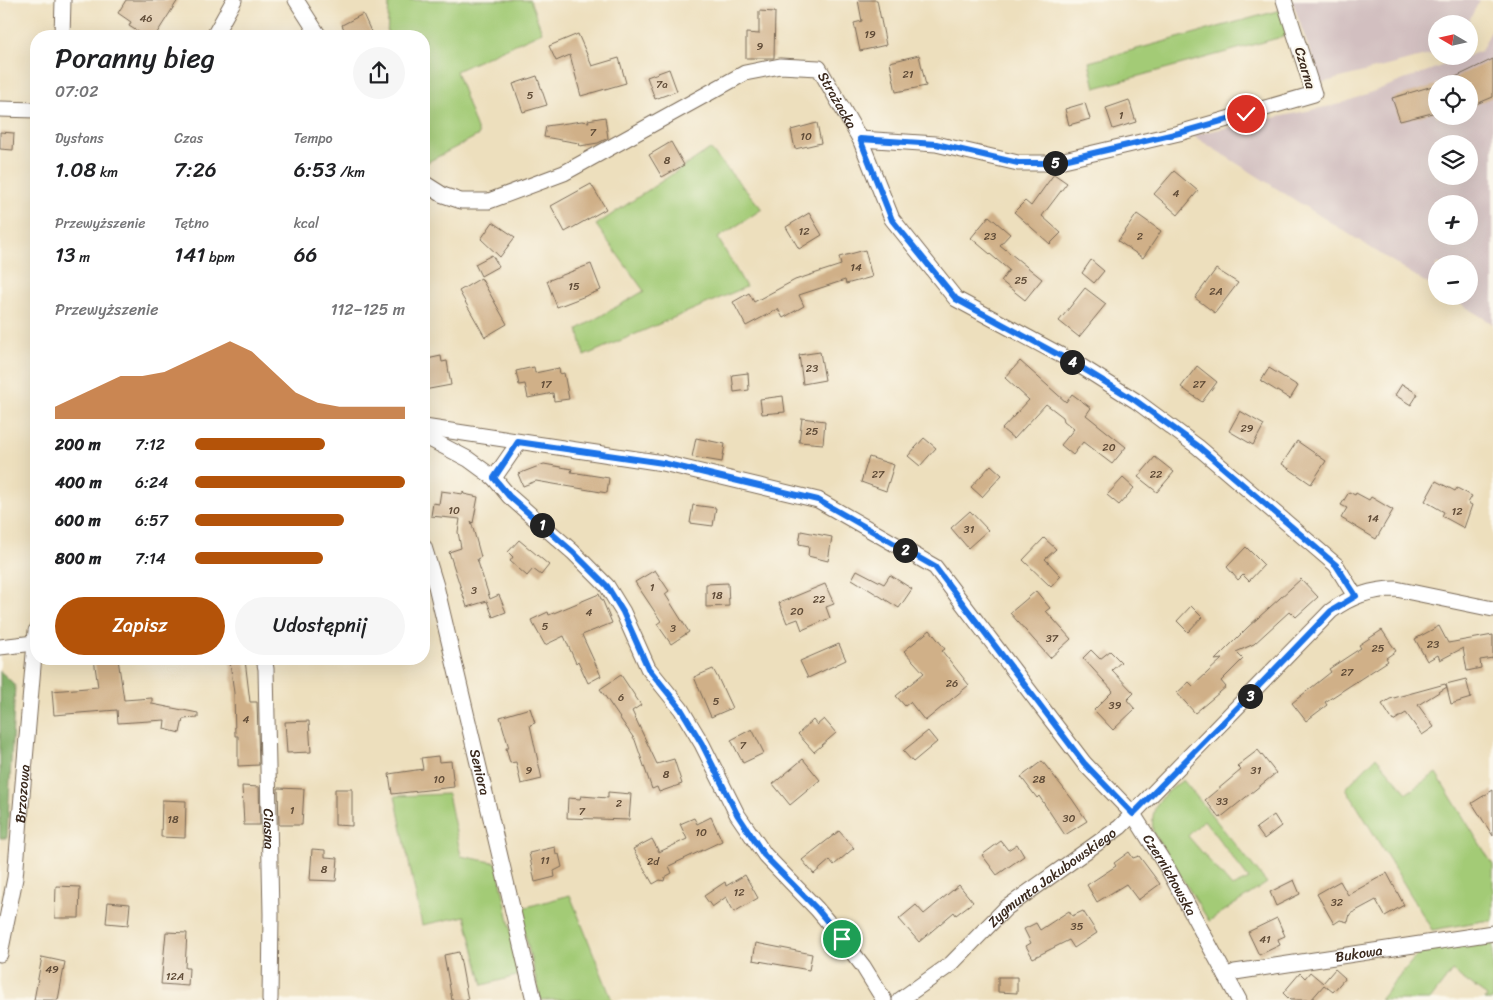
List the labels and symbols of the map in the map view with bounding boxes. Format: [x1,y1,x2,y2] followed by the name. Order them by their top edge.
[139,9,153,28] house number: 46
[1428,15,1478,65] north arrow
[864,25,876,44] house number: 19
[757,37,764,56] house number: 9
[1287,44,1323,93] street label: Czarna
[902,65,914,84] house number: 21
[811,67,864,133] street label: Strażacka
[656,75,668,94] house number: 7a
[527,86,534,105] house number: 5
[1225,93,1267,135] pin
[1119,106,1124,125] house number: 1
[590,123,597,142] house number: 7
[800,127,812,146] house number: 10
[1042,150,1068,176] pin: 5
[664,151,671,170] house number: 8
[1173,184,1180,203] house number: 4
[798,222,810,241] house number: 12
[984,227,996,246] house number: 23
[1137,227,1144,246] house number: 2
[850,258,862,277] house number: 14
[1014,271,1028,290] house number: 25
[568,277,580,296] house number: 15
[1209,282,1223,301] house number: 2A
[1060,350,1084,374] pin: 4
[806,359,818,378] house number: 23
[541,375,552,394] house number: 17
[1193,375,1206,394] house number: 27
[1240,419,1254,438] house number: 29
[805,422,819,441] house number: 25
[1102,438,1116,457] house number: 20
[872,465,885,484] house number: 27
[1150,465,1163,484] house number: 22
[448,501,460,520] house number: 10
[1451,502,1463,521] house number: 12
[1367,509,1379,528] house number: 14
[530,512,554,538] pin: 1
[964,520,975,539] house number: 31
[892,538,918,562] pin: 2
[650,578,655,597] house number: 1
[471,581,477,600] house number: 3
[711,586,723,605] house number: 18
[813,590,826,609] house number: 22
[790,602,804,621] house number: 20
[586,603,593,622] house number: 4
[542,617,549,636] house number: 5
[670,619,676,638] house number: 3
[1046,629,1059,648] house number: 37
[1427,635,1439,654] house number: 23
[1371,639,1385,658] house number: 25
[1341,663,1354,682] house number: 27
[946,674,958,693] house number: 26
[1238,684,1262,708] pin: 3
[618,688,624,707] house number: 6
[713,692,720,711] house number: 5
[1109,696,1122,715] house number: 39
[243,710,250,729] house number: 4
[740,736,747,755] house number: 7
[462,746,498,798] street label: Seniora
[526,761,533,780] house number: 9
[1251,761,1262,780] house number: 31
[7,763,37,824] street label: Brzozowa
[663,765,670,784] house number: 8
[433,770,445,789] house number: 10
[1033,770,1046,789] house number: 28
[1216,792,1228,811] house number: 33
[616,794,623,813] house number: 2
[290,801,295,820] house number: 1
[579,802,586,821] house number: 7
[256,808,282,849] street label: Ciasna
[1063,809,1076,828] house number: 30
[167,810,179,829] house number: 18
[981,821,1122,933] street label: Zygmunta Jakubowskiego
[695,823,707,842] house number: 10
[1136,829,1204,921] street label: Czernichowska
[540,851,550,870] house number: 11
[647,852,660,871] house number: 2d
[321,860,328,879] house number: 8
[733,883,745,902] house number: 12
[1331,893,1344,912] house number: 32
[1071,917,1084,936] house number: 35
[821,918,863,960] pin
[1259,930,1271,949] house number: 41
[1333,937,1384,969] street label: Bukowa
[45,960,59,979] house number: 49
[166,967,184,986] house number: 12A

